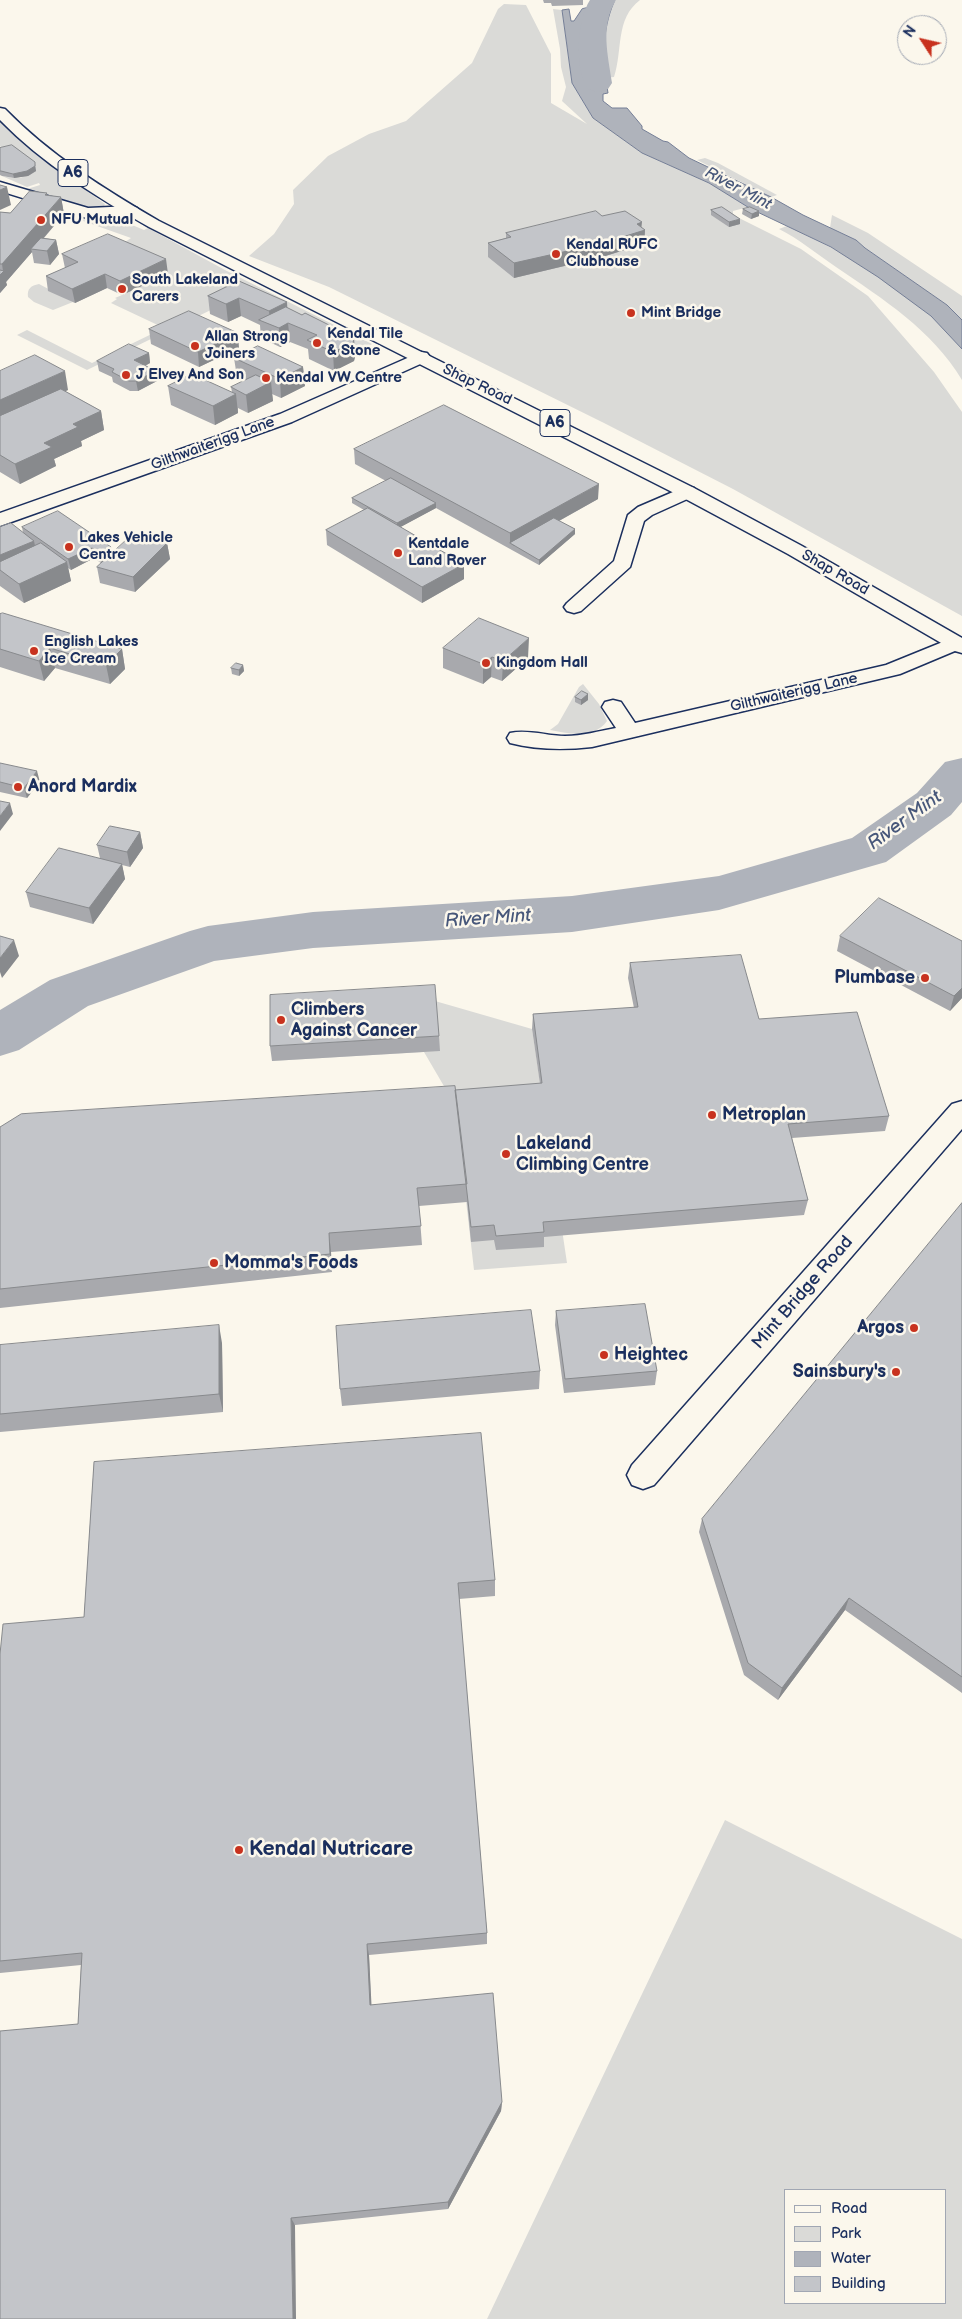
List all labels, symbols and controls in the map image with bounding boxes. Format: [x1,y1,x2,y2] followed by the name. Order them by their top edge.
[897,15,947,65] north arrow
[900,23,920,41] text: N
[58,160,88,187] road number: A6
[701,163,775,215] water label: River Mint
[51,211,133,229] place label: NFU Mutual
[35,214,47,226] marker: NFU Mutual
[566,236,658,271] place label: Kendal RUFC Clubhouse
[550,248,562,260] marker: Kendal RUFC Clubhouse
[132,271,238,306] place label: South Lakeland Carers
[116,283,128,295] marker: South Lakeland Carers
[641,304,721,322] place label: Mint Bridge
[625,307,637,319] marker: Mint Bridge
[327,325,403,360] place label: Kendal Tile & Stone
[205,328,288,363] place label: Allan Strong Joiners
[311,337,323,349] marker: Kendal Tile & Stone
[189,340,201,352] marker: Allan Strong Joiners
[439,360,515,410] street label: Shap Road
[136,366,244,384] place label: J Elvey And Son
[120,369,132,381] marker: J Elvey And Son
[276,369,402,387] place label: Kendal VW Centre
[260,372,272,384] marker: Kendal VW Centre
[540,409,570,436] road number: A6
[149,413,277,475] street label: Gilthwaiterigg Lane
[79,529,173,564] place label: Lakes Vehicle Centre
[408,535,486,570] place label: Kentdale Land Rover
[63,541,75,553] marker: Lakes Vehicle Centre
[798,546,872,600] street label: Shap Road
[392,547,404,559] marker: Kentdale Land Rover
[44,633,138,668] place label: English Lakes Ice Cream
[28,645,40,657] marker: English Lakes Ice Cream
[496,654,588,672] place label: Kingdom Hall
[480,657,492,669] marker: Kingdom Hall
[729,670,859,716] street label: Gilthwaiterigg Lane
[28,776,137,798] place label: Anord Mardix
[12,781,24,793] marker: Anord Mardix
[863,786,947,856] water label: River Mint
[444,905,532,933] water label: River Mint
[834,967,915,989] place label: Plumbase
[919,972,931,984] marker: Plumbase
[291,999,417,1042] place label: Climbers Against Cancer
[275,1014,287,1026] marker: Climbers Against Cancer
[722,1104,806,1126] place label: Metroplan
[706,1109,718,1121] marker: Metroplan
[516,1133,649,1176] place label: Lakeland Climbing Centre
[500,1148,512,1160] marker: Lakeland Climbing Centre
[748,1232,858,1354] street label: Mint Bridge Road
[224,1252,358,1274] place label: Momma's Foods
[208,1257,220,1269] marker: Momma's Foods
[857,1317,904,1339] place label: Argos
[908,1322,920,1334] marker: Argos
[614,1344,688,1366] place label: Heightec
[598,1349,610,1361] marker: Heightec
[793,1361,886,1383] place label: Sainsbury's
[890,1366,902,1378] marker: Sainsbury's
[249,1837,413,1863] place label: Kendal Nutricare
[233,1844,245,1856] marker: Kendal Nutricare
[784,2189,947,2304] legend
[831,2199,867,2218] text: Road
[831,2224,861,2243] text: Park
[831,2249,871,2268] text: Water
[831,2274,886,2293] text: Building

